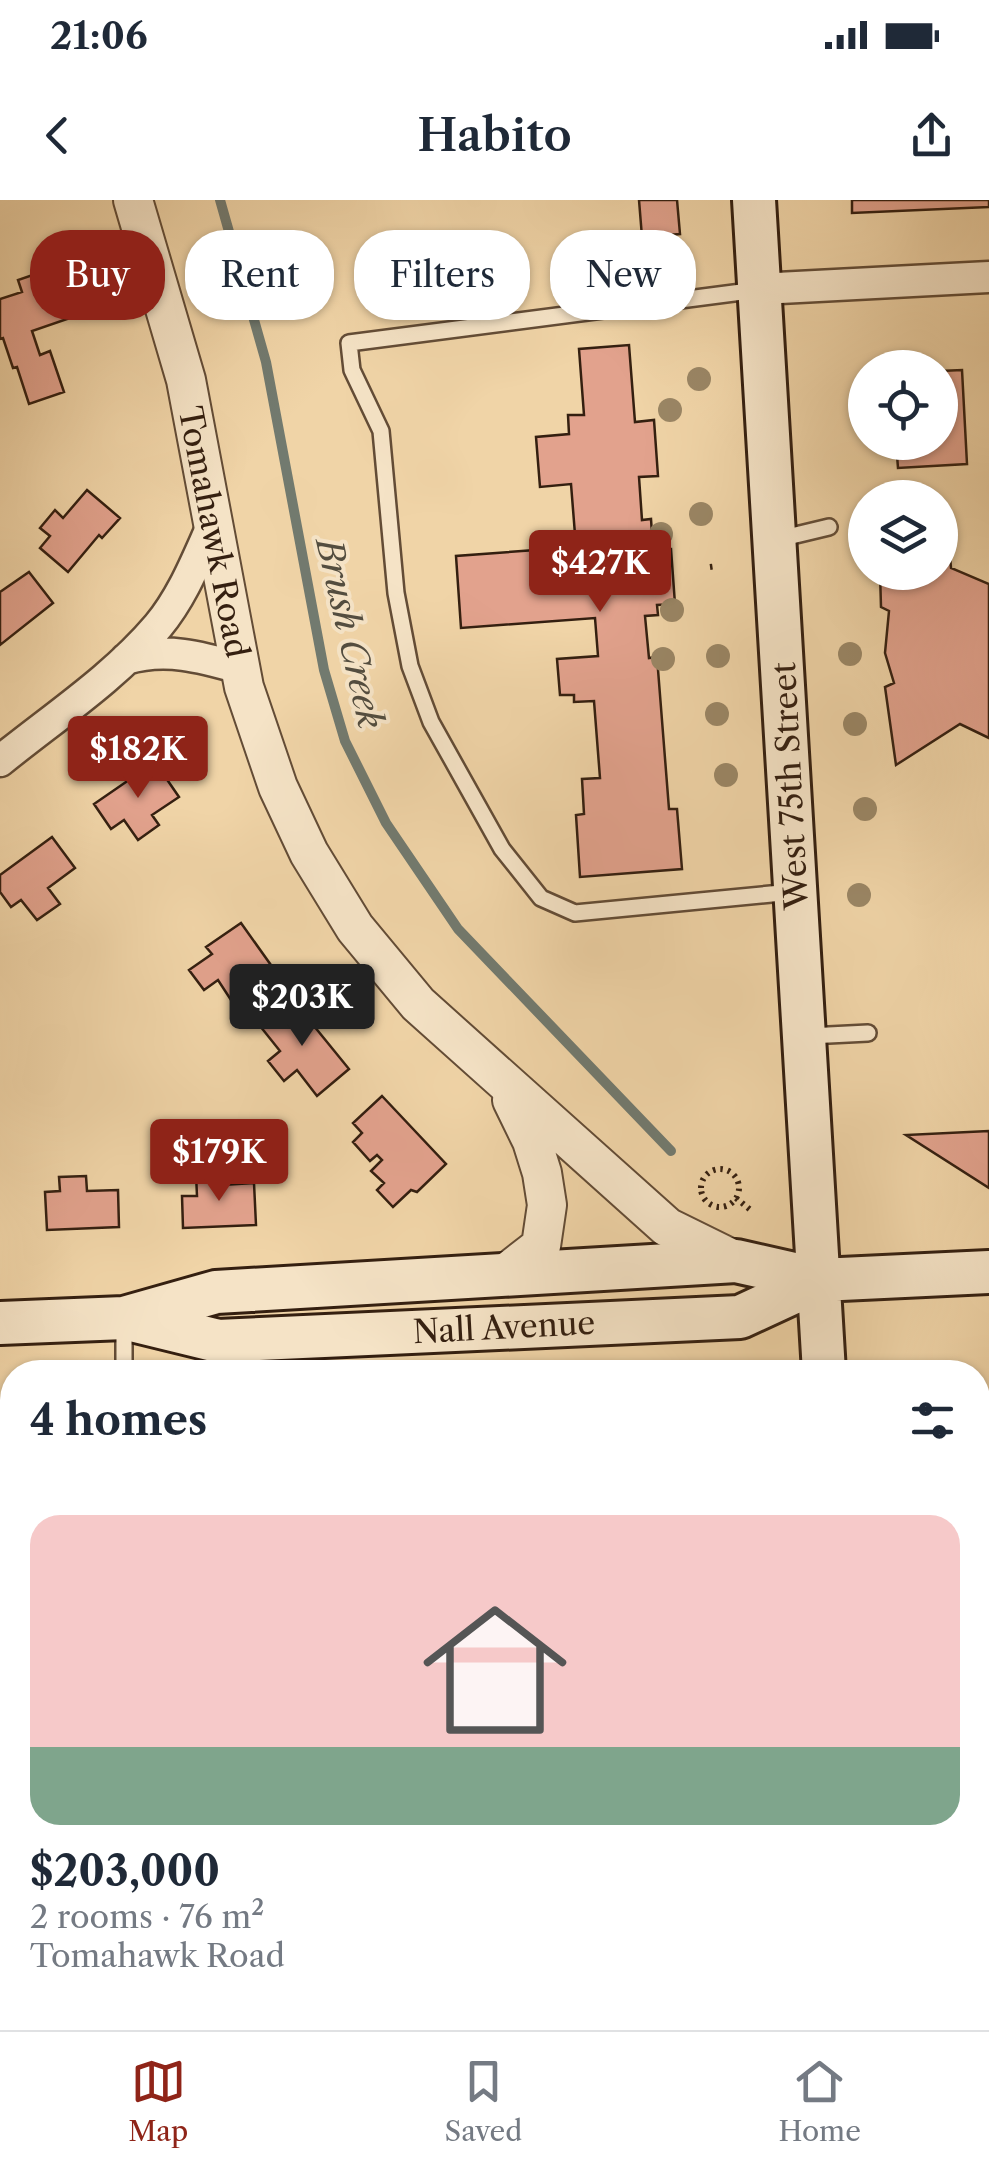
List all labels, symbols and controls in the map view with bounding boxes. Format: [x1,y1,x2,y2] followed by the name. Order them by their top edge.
[50,12,148,59] text: 21:06
[417,107,572,163] text: Habito
[30,108,85,163] icon: back
[904,108,959,163] icon: share
[30,230,165,320] chip: Buy
[185,230,334,320] chip: Rent
[354,230,530,320] chip: Filters
[550,230,696,320] chip: New
[848,350,958,590] map controls
[848,350,958,460] button: locate
[171,403,257,661] street label: Tomahawk Road
[848,480,958,590] button: layers
[530,530,670,615] pin: $427K
[307,531,393,732] water label: Brush Creek
[551,543,649,582] text: $427K
[764,661,816,912] street label: West 75th Street
[68,716,208,801] pin: $182K
[90,729,186,768] text: $182K
[232,964,372,1049] pin: $203K
[252,977,352,1016] text: $203K
[149,1119,289,1204] pin: $179K
[172,1132,266,1171] text: $179K
[412,1303,596,1351] street label: Nall Avenue
[905,1393,960,1448] icon: filters
[30,1394,207,1446] text: 4 homes
[405,1580,585,1760] icon: home
[30,1845,220,1897] text: $203,000
[30,1897,264,1936] text: 2 rooms · 76 m²
[30,1936,285,1975] text: Tomahawk Road
[128,2054,188,2148] tab: Map
[445,2054,522,2148] tab: Saved
[779,2054,861,2148] tab: Home

